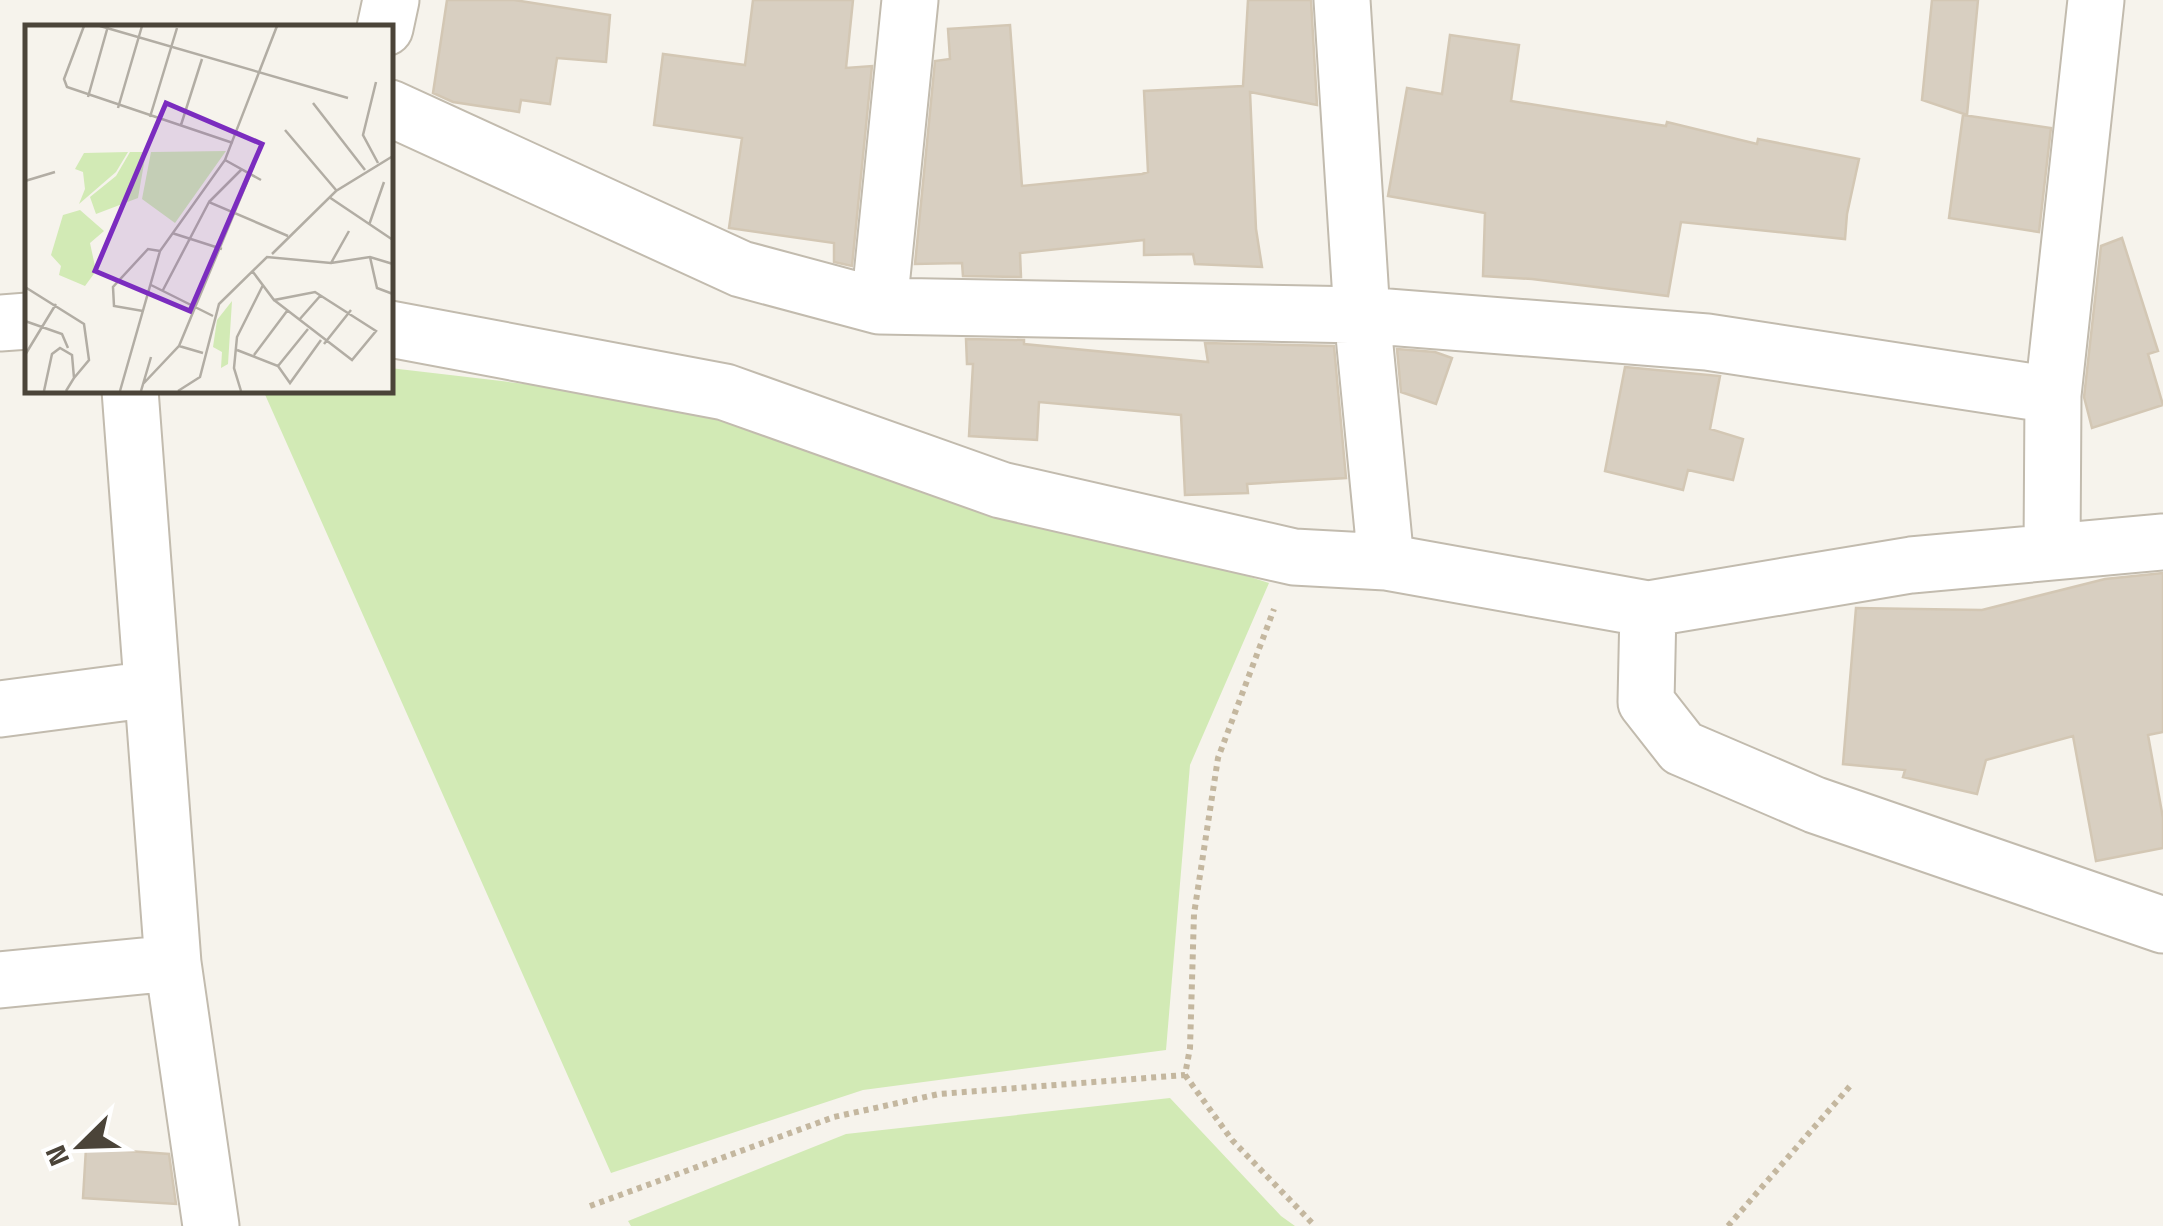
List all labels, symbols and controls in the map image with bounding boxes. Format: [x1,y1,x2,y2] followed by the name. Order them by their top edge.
[25,25,392,392] inset map
[30,1096,130,1196] north arrow
[33,1139,80,1173] text: N

